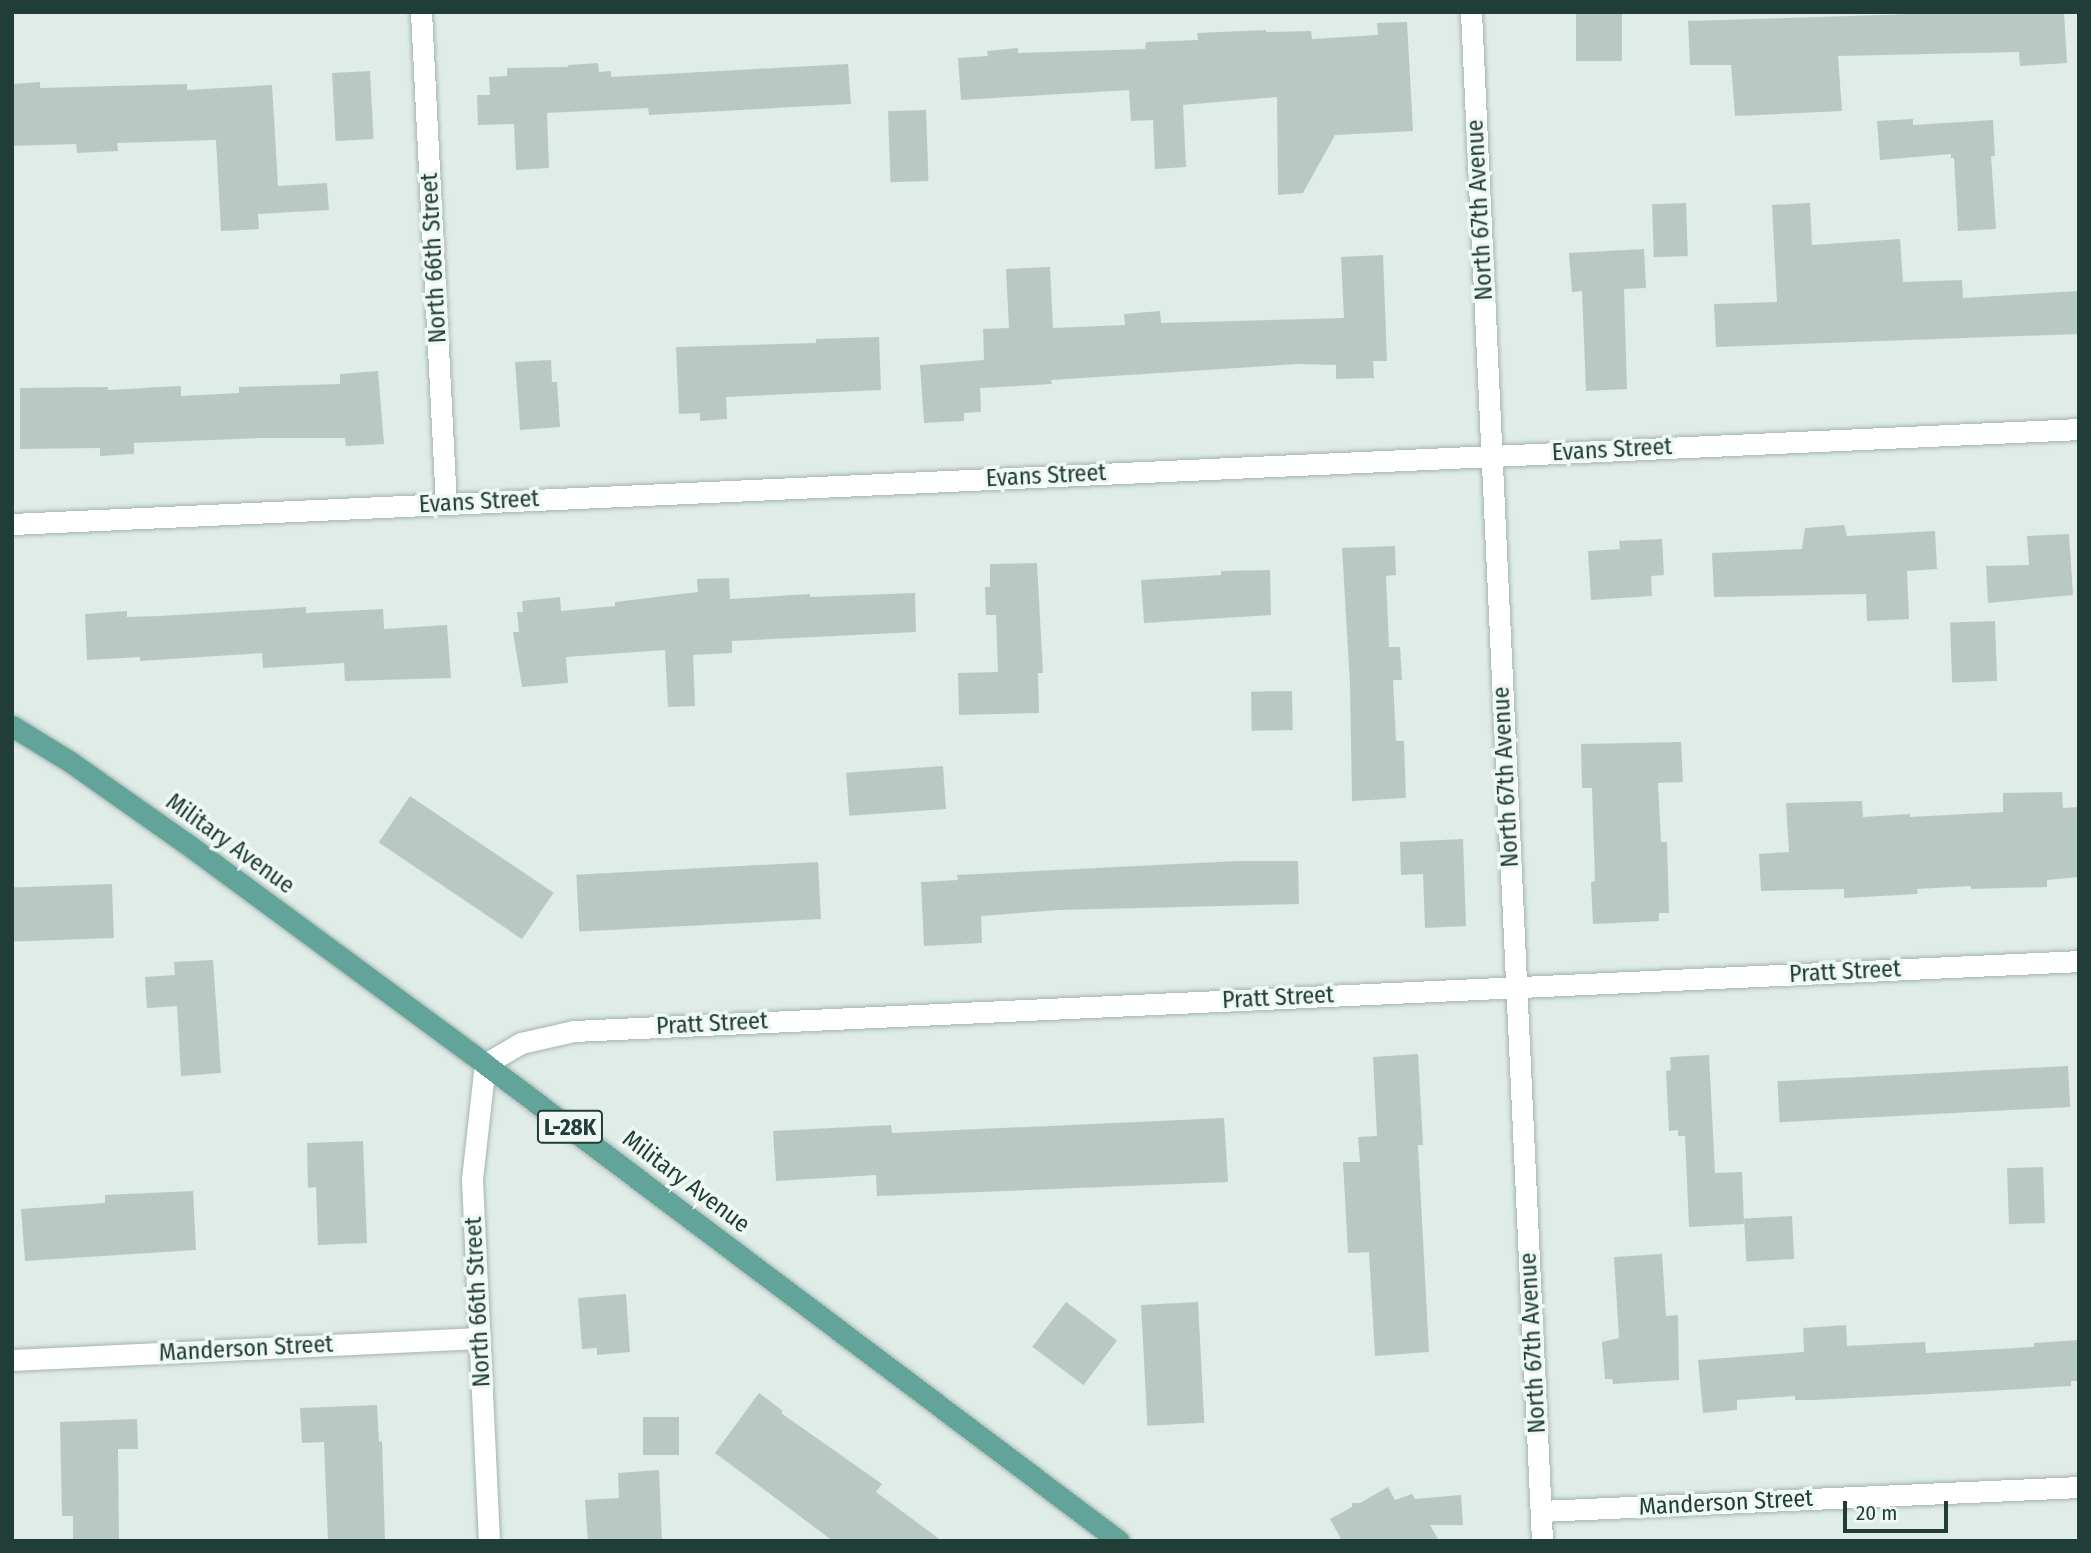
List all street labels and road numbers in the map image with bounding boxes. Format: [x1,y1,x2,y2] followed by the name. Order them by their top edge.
[1461,119,1499,301] street label: North 67th Avenue
[415,172,453,344] street label: North 66th Street
[1551,432,1673,468] street label: Evans Street
[985,458,1107,494] street label: Evans Street
[418,484,540,520] street label: Evans Street
[1487,686,1525,868] street label: North 67th Avenue
[160,788,300,900] street label: Military Avenue
[1788,955,1902,989] street label: Pratt Street
[1221,981,1335,1015] street label: Pratt Street
[655,1007,769,1041] street label: Pratt Street
[537,1108,603,1146] road number: L-28K
[617,1125,755,1239] street label: Military Avenue
[459,1216,497,1388] street label: North 66th Street
[1514,1252,1552,1434] street label: North 67th Avenue
[158,1330,334,1368] street label: Manderson Street
[1638,1484,1814,1522] street label: Manderson Street

